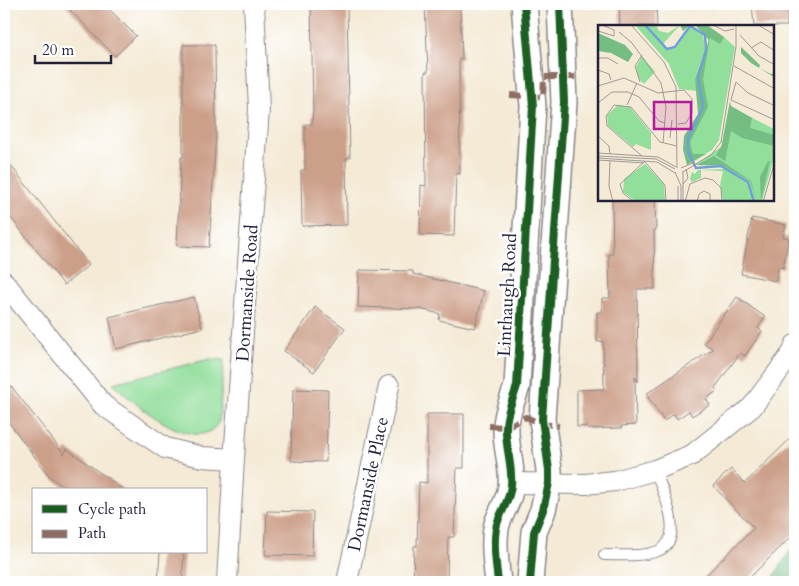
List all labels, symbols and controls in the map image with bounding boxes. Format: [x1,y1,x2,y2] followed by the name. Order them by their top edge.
[598,25,774,201] inset map
[35,32,111,64] scale bar
[42,40,74,60] text: 20 m
[230,223,265,362] street label: Dormanside Road
[492,232,523,357] street label: Linthaugh Road
[342,414,395,554] street label: Dormanside Place
[32,488,208,554] legend
[78,499,147,519] text: Cycle path
[78,523,107,543] text: Path

